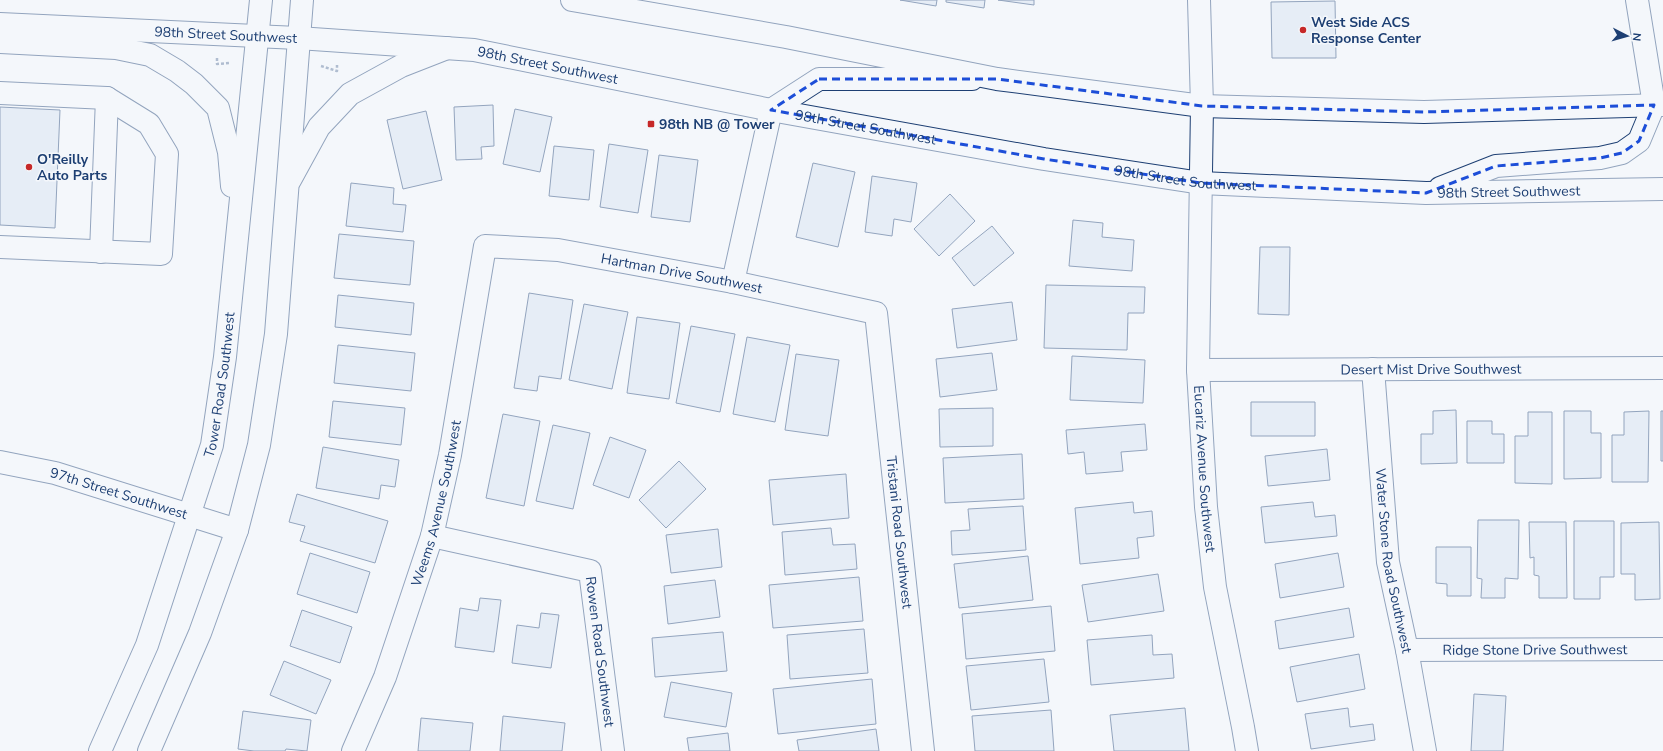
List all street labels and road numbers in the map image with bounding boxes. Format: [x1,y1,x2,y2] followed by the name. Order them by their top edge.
[154,22,298,48] street label: 98th Street Southwest
[476,42,620,89] street label: 98th Street Southwest
[794,106,938,149] street label: 98th Street Southwest
[1113,161,1257,195] street label: 98th Street Southwest
[1437,181,1581,203] street label: 98th Street Southwest
[599,249,764,298] street label: Hartman Drive Southwest
[200,311,239,460] street label: Tower Road Southwest
[1340,360,1522,379] street label: Desert Mist Drive Southwest
[1189,385,1220,553] street label: Eucariz Avenue Southwest
[407,419,466,589] street label: Weems Avenue Southwest
[881,455,917,610] street label: Tristani Road Southwest
[49,463,190,524] street label: 97th Street Southwest
[1371,467,1416,655] street label: Water Stone Road Southwest
[581,575,619,728] street label: Rowen Road Southwest
[1442,640,1628,660] street label: Ridge Stone Drive Southwest

